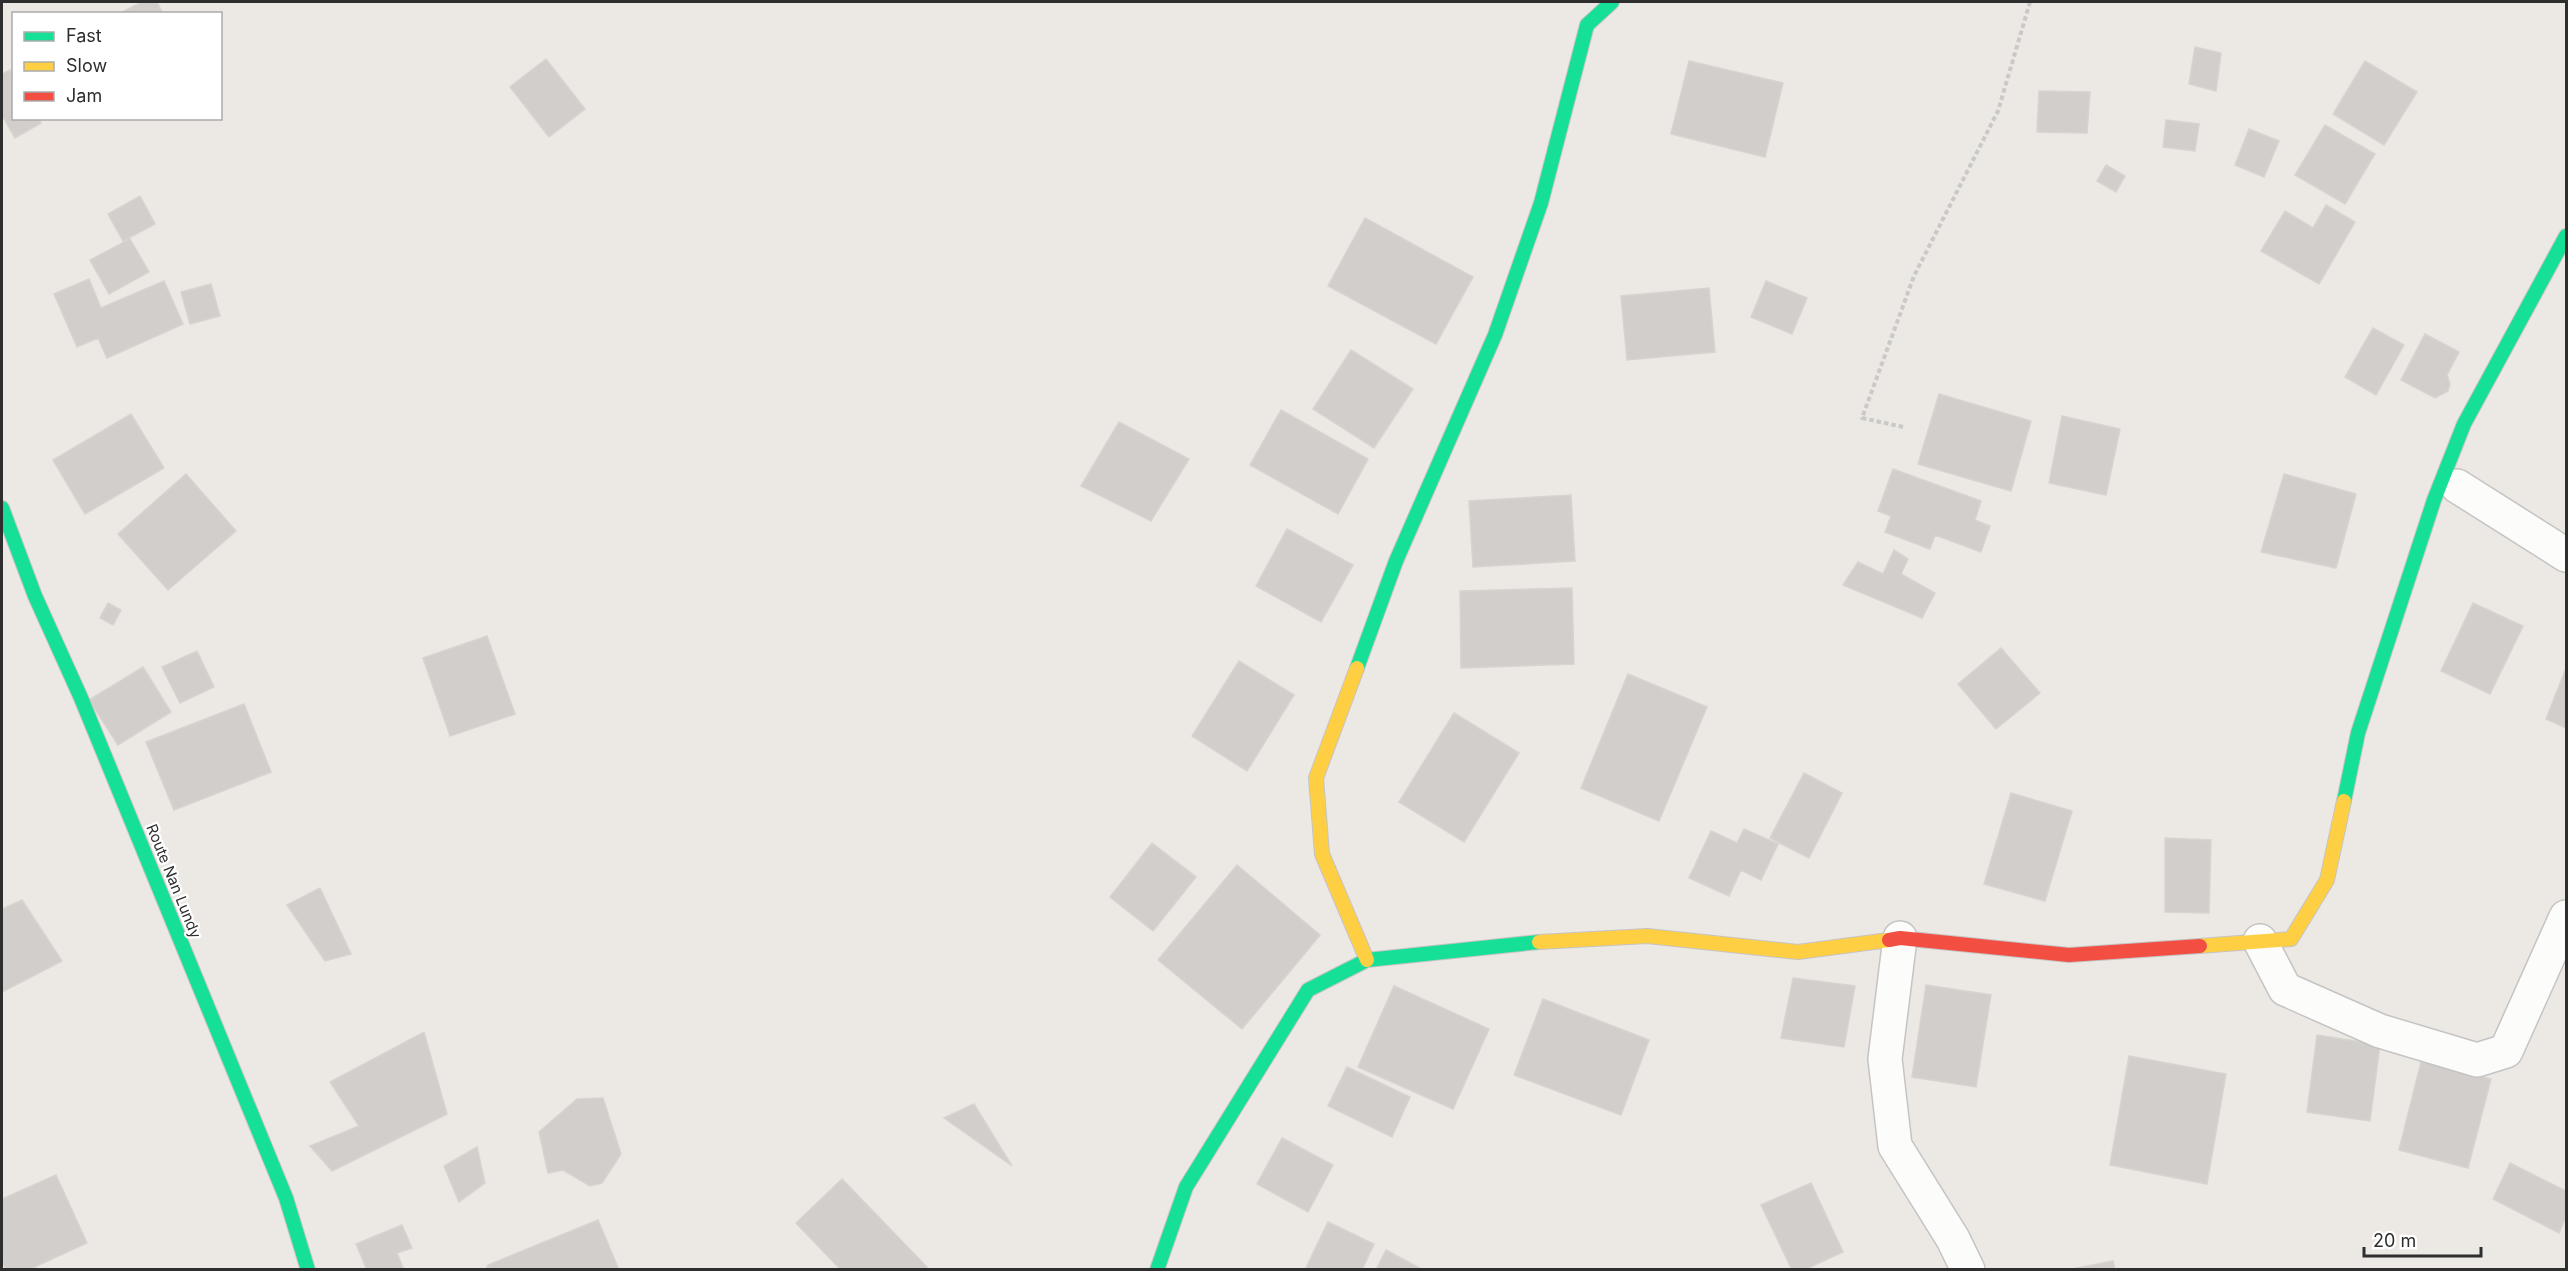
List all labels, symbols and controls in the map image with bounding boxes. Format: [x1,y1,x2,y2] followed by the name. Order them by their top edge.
[12,12,222,120] legend
[66,25,102,46] text: Fast
[66,55,107,76] text: Slow
[66,85,102,106] text: Jam
[142,821,206,942] street label: Route Nan Lundy
[2364,1220,2481,1258] scale bar
[2373,1230,2416,1251] text: 20 m

